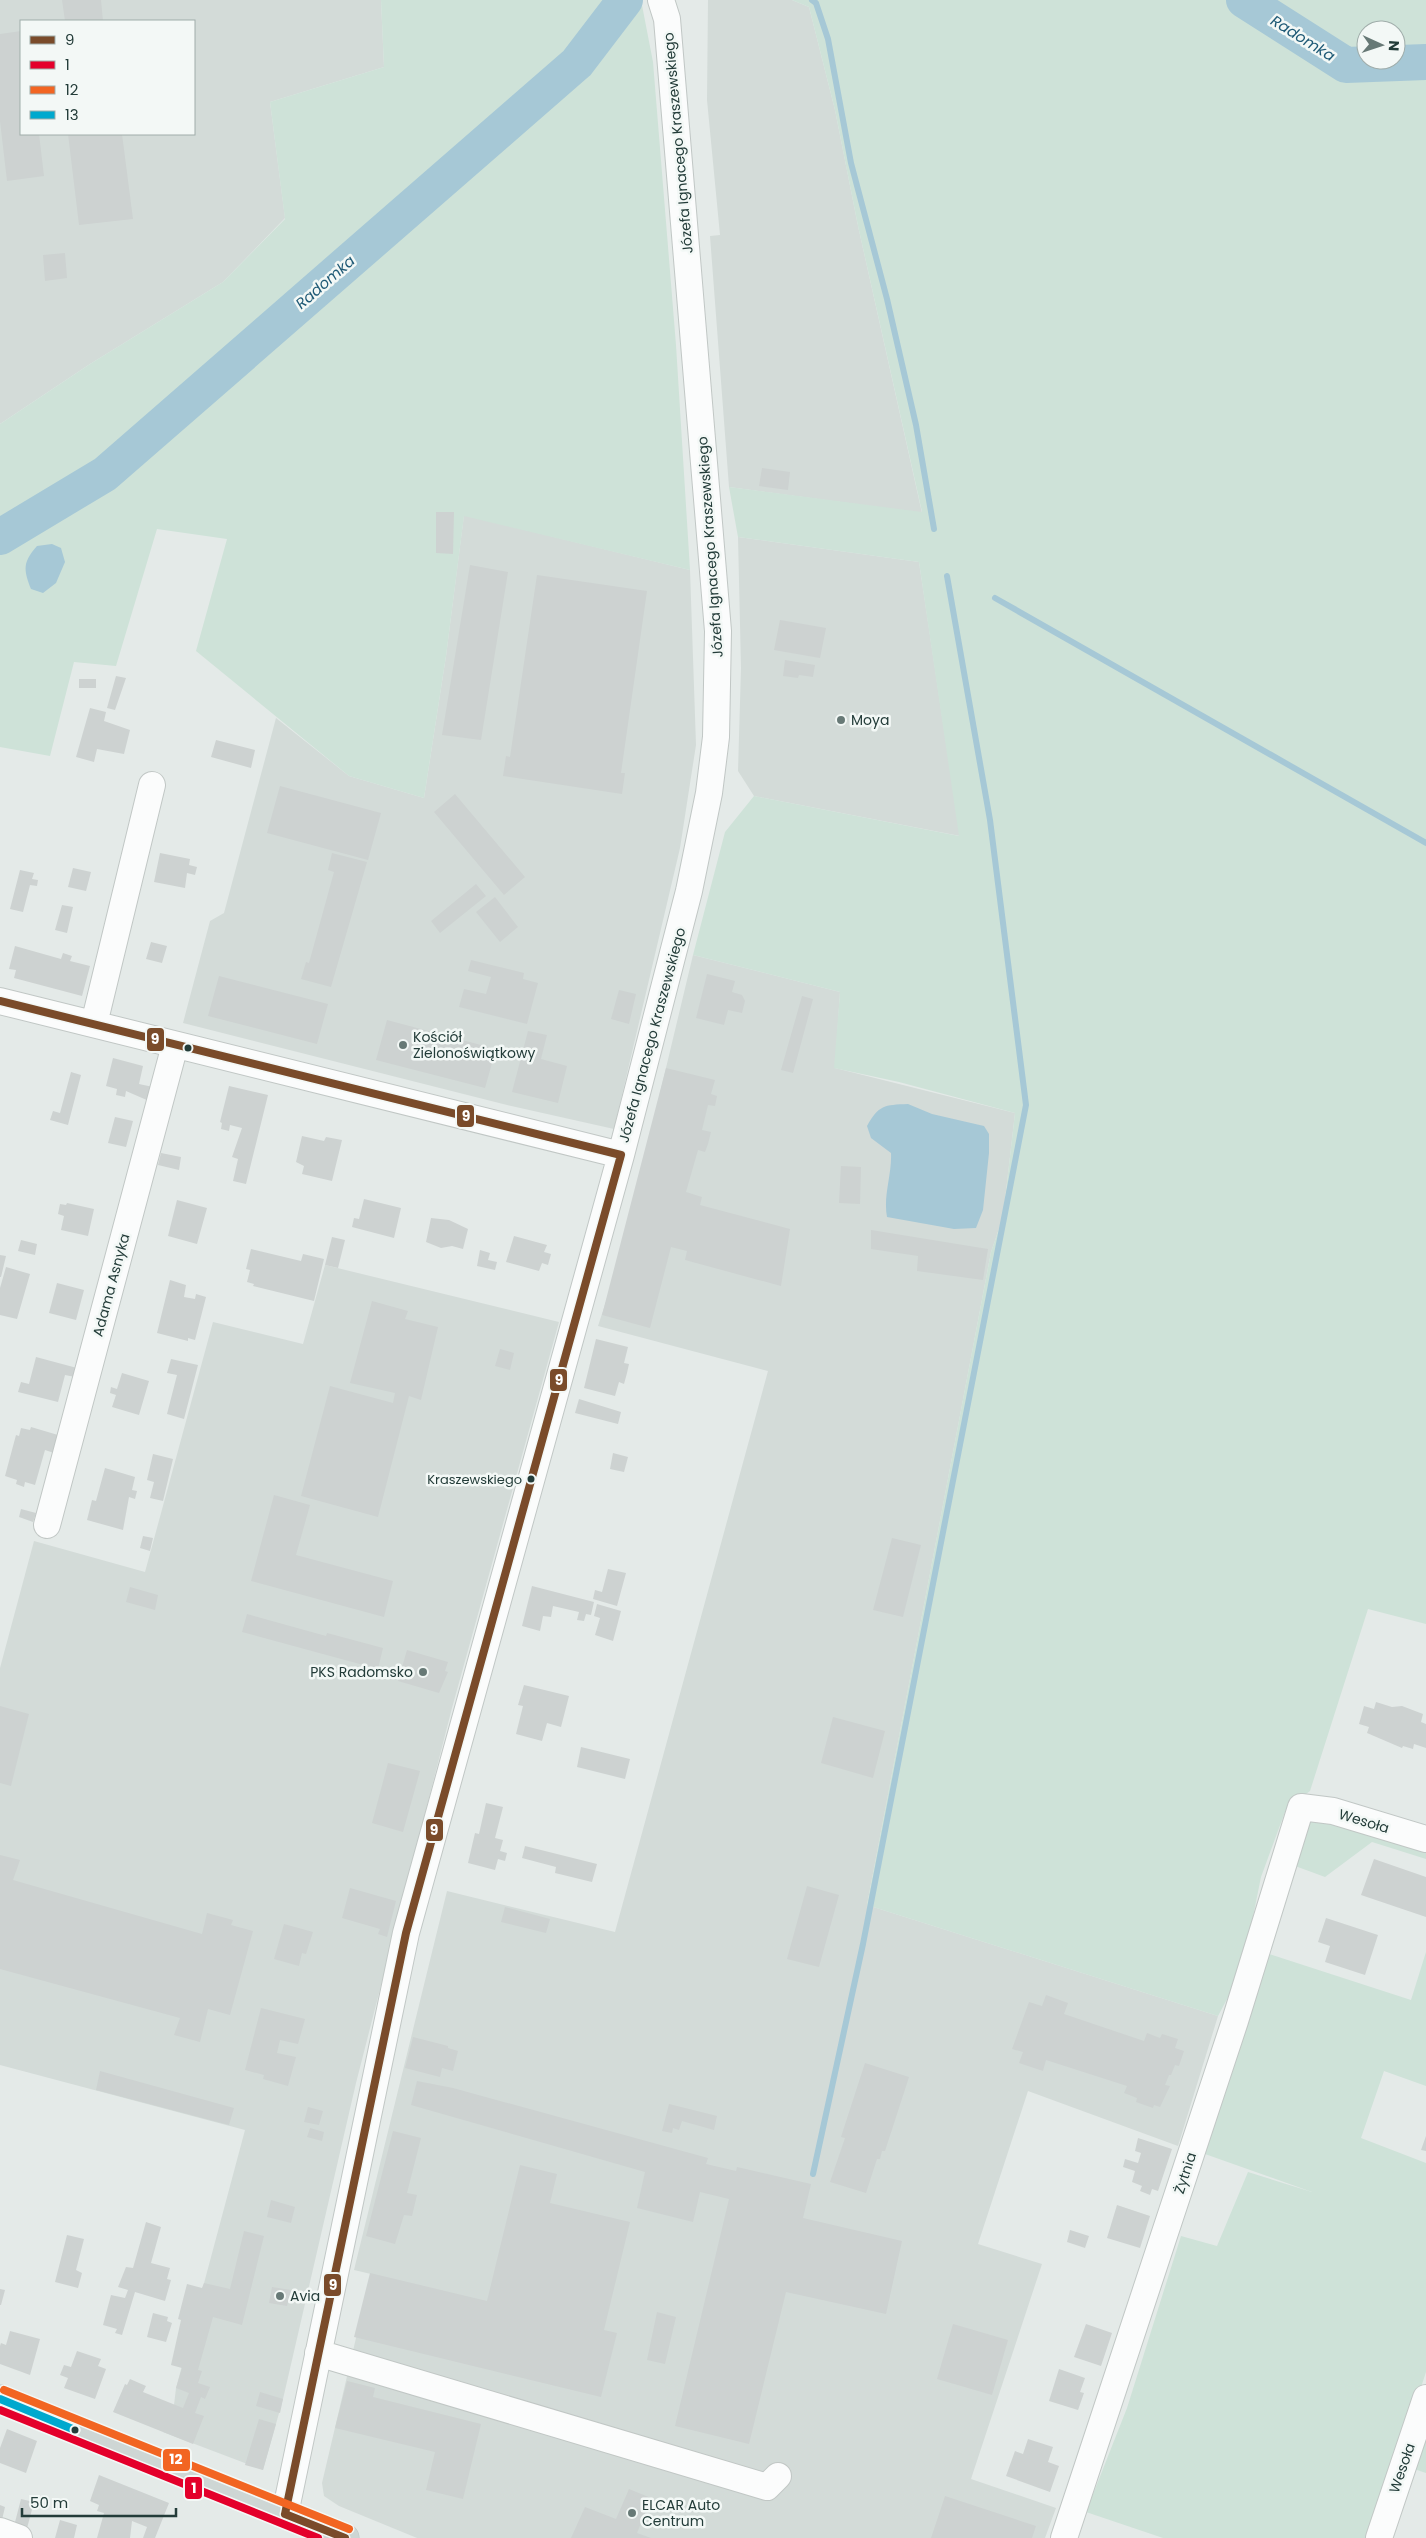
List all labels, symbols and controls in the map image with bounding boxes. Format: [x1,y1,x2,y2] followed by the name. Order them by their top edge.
[1267,10,1339,66] water label: Radomka
[20,20,195,135] legend
[1356,20,1406,70] north arrow
[65,29,74,50] text: 9
[658,32,698,254] street label: Józefa Ignacego Kraszewskiego
[1384,40,1404,51] text: N
[65,54,70,75] text: 1
[65,79,78,100] text: 12
[65,104,79,125] text: 13
[291,250,359,314] water label: Radomka
[692,436,728,658] street label: Józefa Ignacego Kraszewskiego
[851,710,889,730] place label: Moya
[835,714,847,726] marker: Moya
[614,925,690,1145] street label: Józefa Ignacego Kraszewskiego
[146,1027,165,1052] line badge: 9
[413,1027,535,1063] place label: Kościół Zielonoświątkowy
[151,1029,159,1049] text: 9
[397,1039,409,1051] marker: Kościół Zielonoświątkowy
[183,1043,193,1053] unlabelled marker
[456,1104,475,1128] line badge: 9
[462,1106,470,1126] text: 9
[88,1231,134,1339] street label: Adama Asnyka
[549,1368,568,1392] line badge: 9
[555,1370,563,1390] text: 9
[427,1470,522,1489] place label: Kraszewskiego
[526,1474,536,1484] marker: Kraszewskiego
[310,1662,413,1682] place label: PKS Radomsko
[417,1666,429,1678] marker: PKS Radomsko
[1336,1804,1392,1838] street label: Wesoła
[425,1818,444,1842] line badge: 9
[430,1820,438,1840] text: 9
[1169,2150,1201,2196] street label: Żytnia
[323,2273,342,2297] line badge: 9
[329,2275,337,2295] text: 9
[290,2286,320,2306] place label: Avia
[274,2290,286,2302] marker: Avia
[70,2425,80,2435] unlabelled marker
[1384,2440,1420,2496] street label: Wesoła
[162,2448,191,2472] line badge: 12
[169,2449,183,2469] text: 12
[184,2476,203,2500] line badge: 1
[191,2478,197,2498] text: 1
[22,2486,176,2518] scale bar
[30,2492,68,2513] text: 50 m
[642,2495,720,2531] place label: ELCAR Auto Centrum
[626,2507,638,2519] marker: ELCAR Auto Centrum

